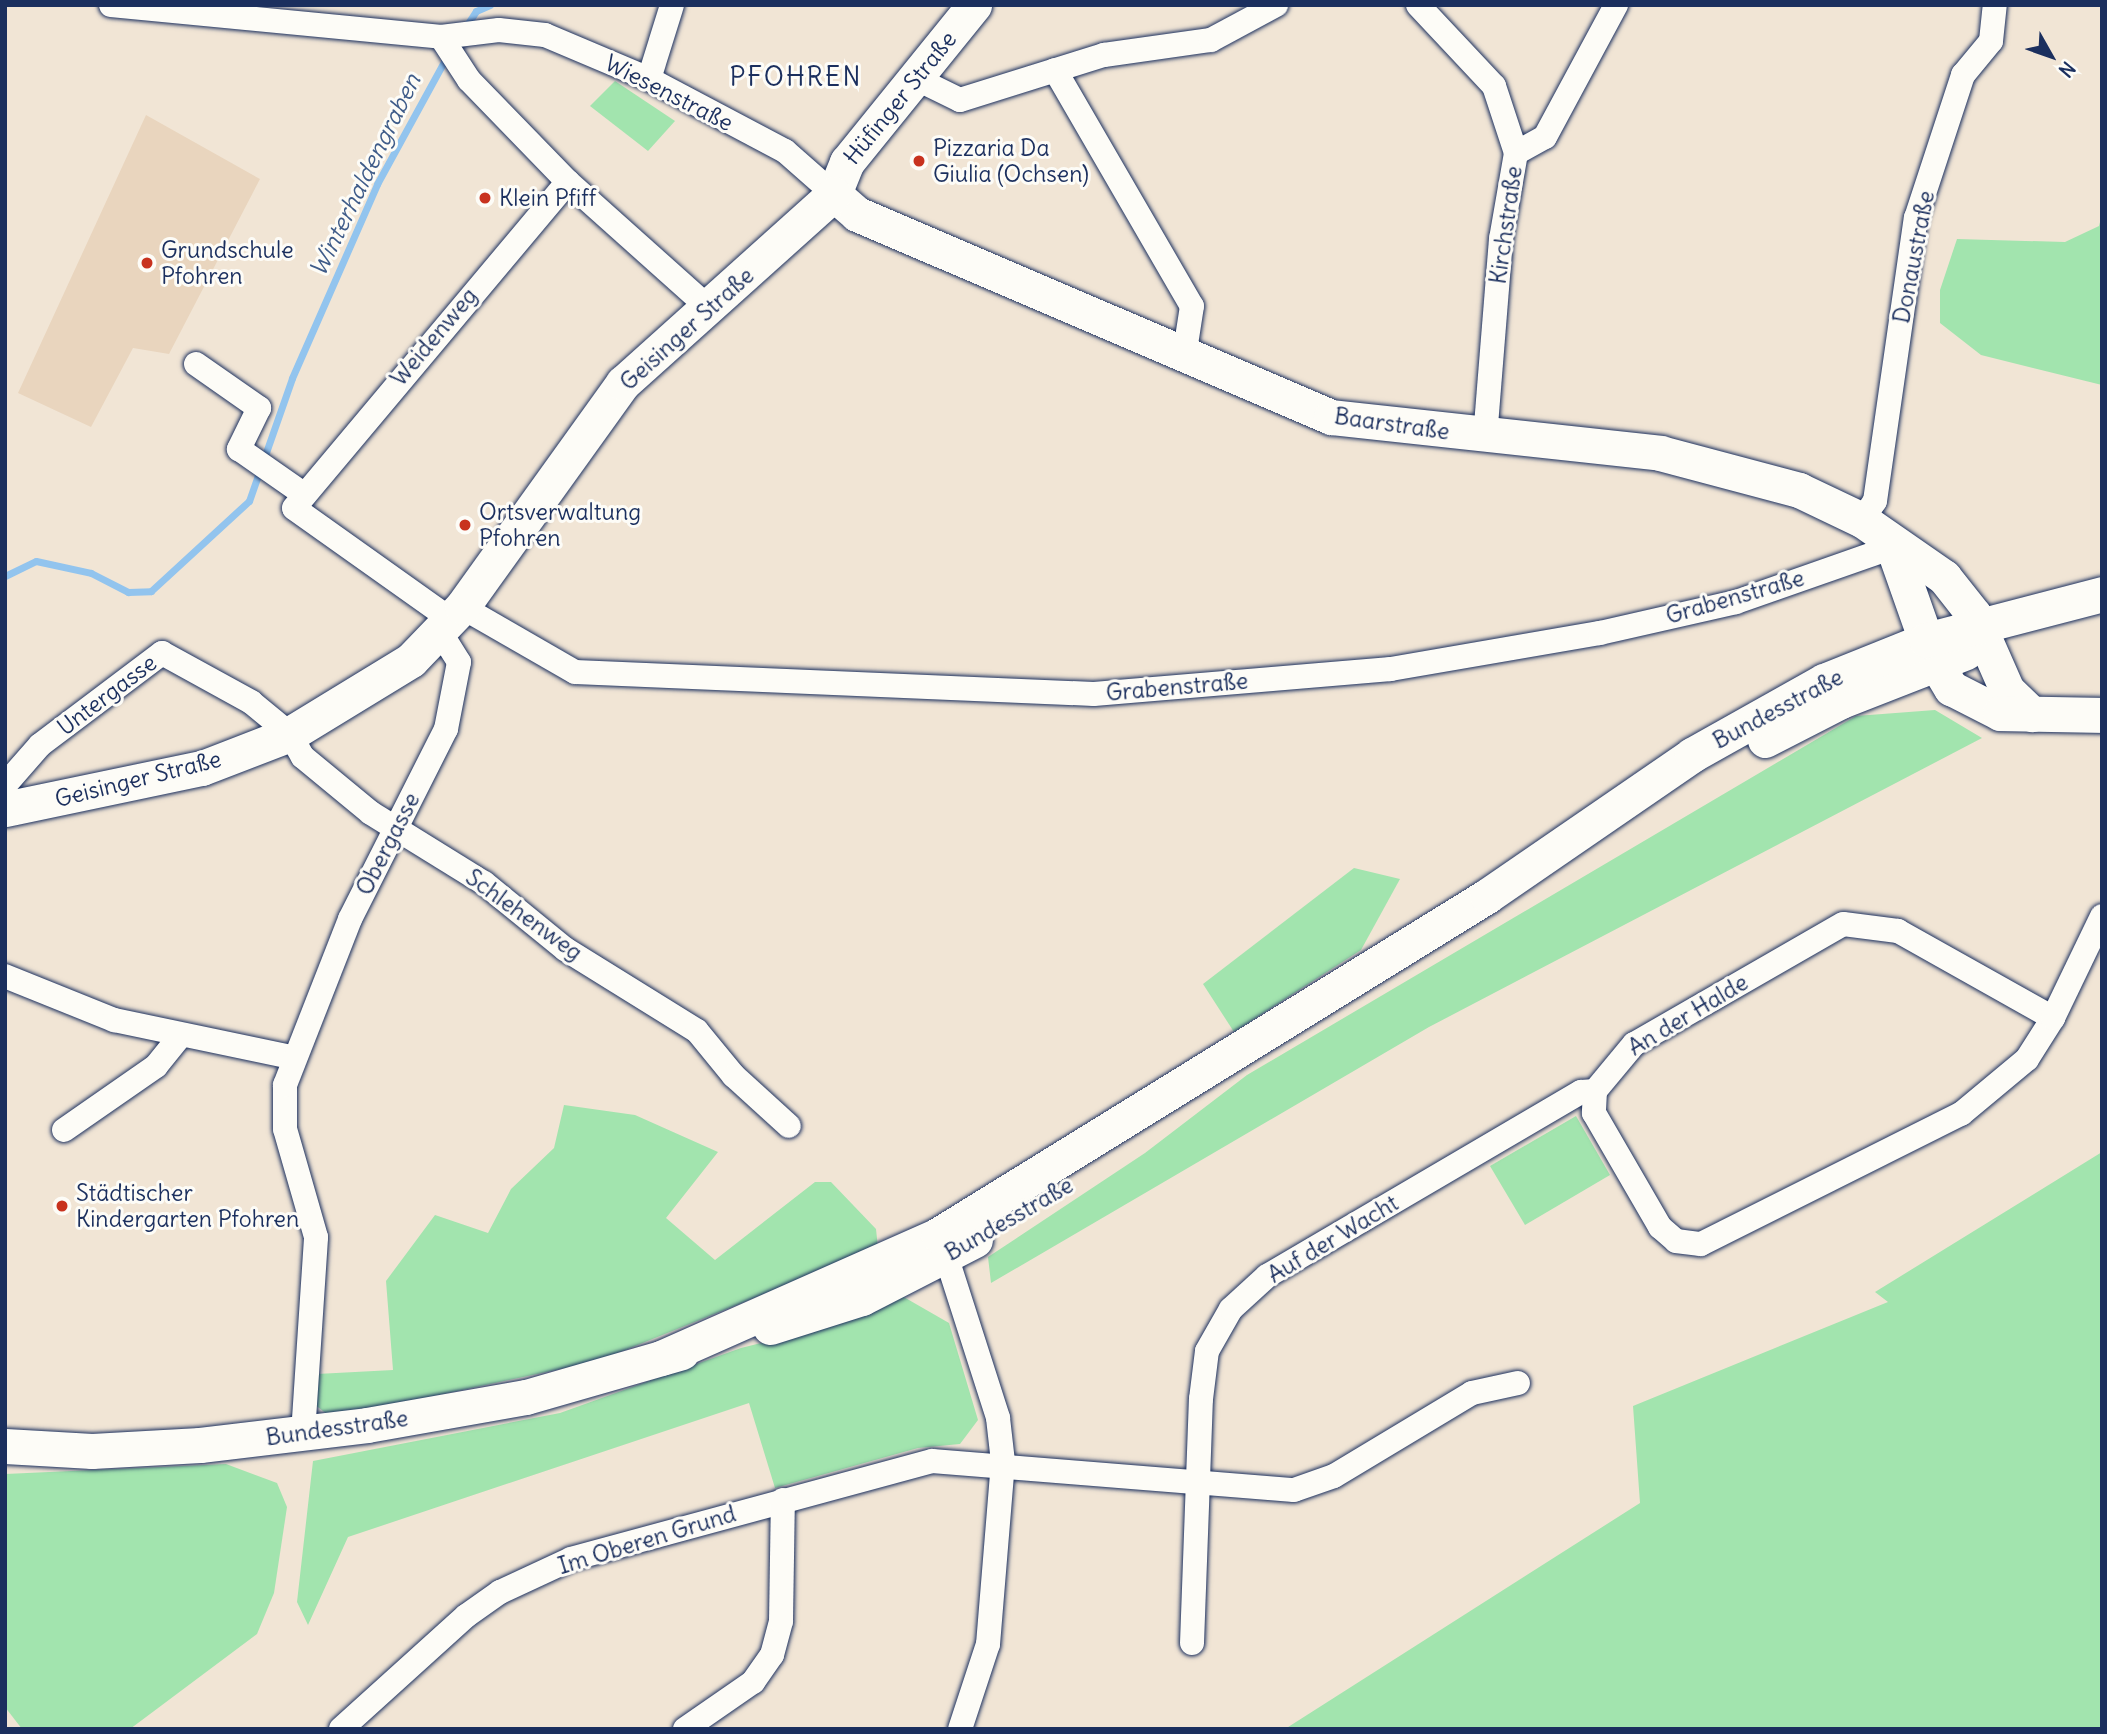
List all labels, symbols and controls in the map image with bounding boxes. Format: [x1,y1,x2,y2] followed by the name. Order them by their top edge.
[2016,21,2086,91] north arrow
[838,26,962,170] street label: Hüfinger Straße
[600,49,738,137] street label: Wiesenstraße
[2054,57,2081,82] text: N
[730,61,862,93] district label: PFOHREN
[303,69,427,281] water label: Winterhaldengraben
[933,134,1089,188] place label: Pizzaria Da Giulia (Ochsen)
[911,153,927,169] marker: Pizzaria Da Giulia (Ochsen)
[1484,164,1528,286] street label: Kirchstraße
[499,184,596,212] place label: Klein Pfiff
[1888,188,1940,326] street label: Donaustraße
[477,190,493,206] marker: Klein Pfiff
[161,236,294,290] place label: Grundschule Pfohren
[139,255,155,271] marker: Grundschule Pfohren
[614,262,760,396] street label: Geisinger Straße
[385,282,483,392] street label: Weidenweg
[1333,402,1451,446] street label: Baarstraße
[479,498,641,552] place label: Ortsverwaltung Pfohren
[457,517,473,533] marker: Ortsverwaltung Pfohren
[1663,564,1807,630] street label: Grabenstraße
[52,649,162,741] street label: Untergasse
[1708,663,1848,755] street label: Bundesstraße
[1105,667,1249,707] street label: Grabenstraße
[52,745,224,813] street label: Geisinger Straße
[350,788,426,900] street label: Obergasse
[460,863,588,967] street label: Schlehenweg
[1623,968,1753,1062] street label: An der Halde
[940,1171,1078,1267] street label: Bundesstraße
[76,1179,299,1233] place label: Städtischer Kindergarten Pfohren
[1263,1189,1403,1289] street label: Auf der Wacht
[54,1198,70,1214] marker: Städtischer Kindergarten Pfohren
[264,1404,410,1452] street label: Bundesstraße
[555,1500,739,1580] street label: Im Oberen Grund

